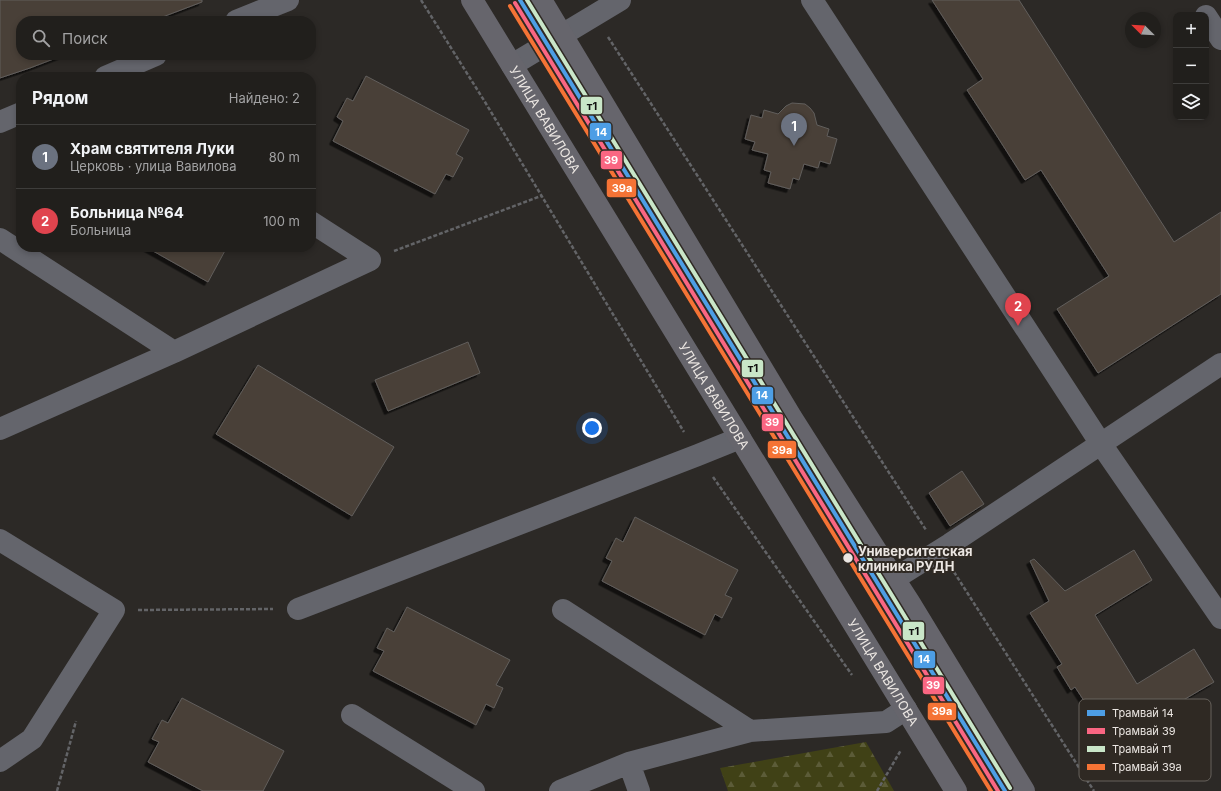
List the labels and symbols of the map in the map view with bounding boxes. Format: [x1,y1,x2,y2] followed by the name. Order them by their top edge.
[1125,12,1161,48] north arrow
[506,63,584,176] street label: УЛИЦА ВАВИЛОВА
[580,96,603,115] line badge: т1
[587,99,597,113] text: т1
[781,113,807,146] pin: 1
[589,122,612,141] line badge: 14
[595,125,607,139] text: 14
[600,150,623,170] line badge: 39
[604,153,618,167] text: 39
[606,178,637,198] line badge: 39а
[612,181,632,195] text: 39а
[1005,293,1031,326] pin: 2
[675,339,753,452] street label: УЛИЦА ВАВИЛОВА
[741,359,764,378] line badge: т1
[748,361,758,375] text: т1
[751,386,774,405] line badge: 14
[756,388,768,402] text: 14
[761,413,784,432] line badge: 39
[765,415,779,429] text: 39
[582,418,602,438] your location
[767,440,797,459] line badge: 39а
[772,443,792,457] text: 39а
[858,543,973,574] place label: Университетская клиника РУДН
[841,551,855,565] marker: Университетская клиника РУДН
[844,616,922,729] street label: УЛИЦА ВАВИЛОВА
[902,621,925,641] line badge: т1
[909,624,919,638] text: т1
[913,650,936,669] line badge: 14
[918,652,930,666] text: 14
[922,676,945,695] line badge: 39
[926,678,940,692] text: 39
[1079,699,1211,781] legend
[927,702,957,721] line badge: 39а
[932,704,952,718] text: 39а
[1112,706,1174,720] text: Трамвай 14
[1112,724,1176,738] text: Трамвай 39
[1112,742,1172,756] text: Трамвай т1
[1112,760,1182,774] text: Трамвай 39а

